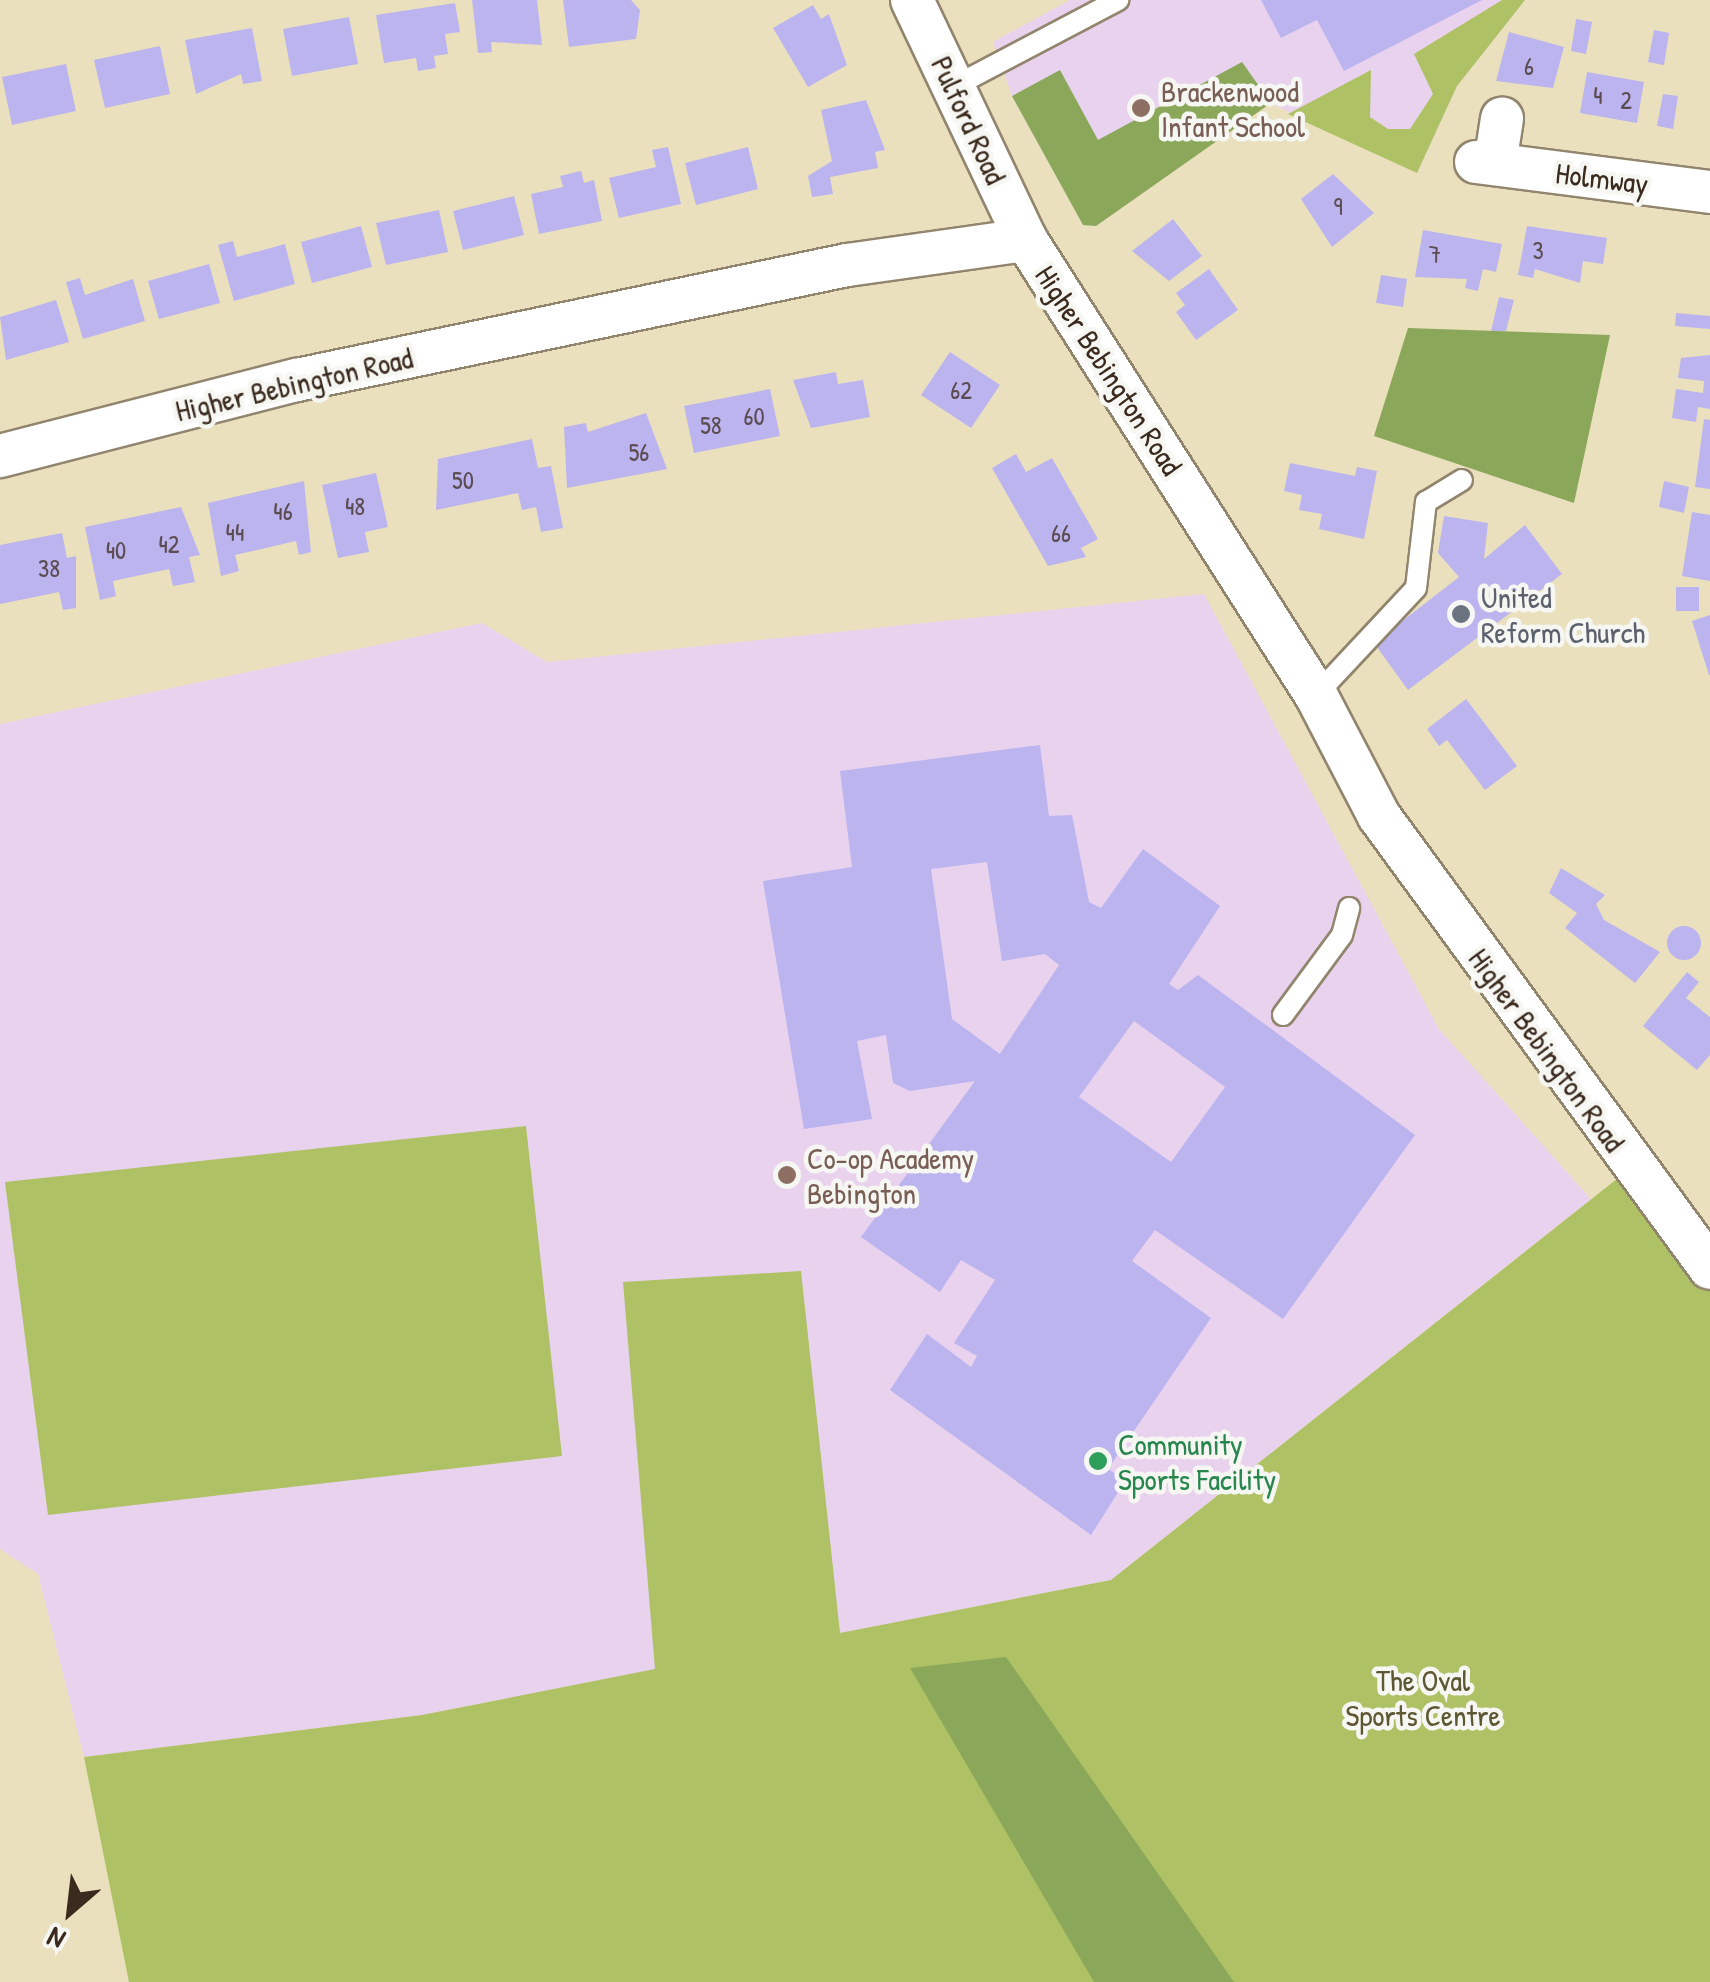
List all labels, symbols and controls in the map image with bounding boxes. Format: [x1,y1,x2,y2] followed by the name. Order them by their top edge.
[924,50,1014,190] street label: Pulford Road
[1524,51,1534,81] house number: 6
[1161,73,1305,144] place label: Brackenwood Infant School
[1593,80,1603,110] house number: 4
[1620,85,1632,115] house number: 2
[1130,97,1152,119] marker: Brackenwood Infant School
[1554,154,1650,202] street label: Holmway
[1333,191,1343,221] house number: 9
[1532,235,1544,265] house number: 3
[1429,239,1441,269] house number: 7
[1028,259,1190,481] street label: Higher Bebington Road
[172,339,416,429] street label: Higher Bebington Road
[950,375,972,405] house number: 62
[743,401,765,431] house number: 60
[700,410,722,440] house number: 58
[629,437,649,467] house number: 56
[452,465,474,495] house number: 50
[345,491,365,521] house number: 48
[273,496,293,526] house number: 46
[226,517,244,547] house number: 44
[1051,518,1071,548] house number: 66
[158,529,180,559] house number: 42
[106,535,126,565] house number: 40
[38,553,60,583] house number: 38
[1481,579,1645,650] place label: United Reform Church
[1450,603,1472,625] marker: United Reform Church
[1461,941,1633,1159] street label: Higher Bebington Road
[807,1140,974,1210] place label: Co-op Academy Bebington
[776,1164,798,1186] marker: Co-op Academy Bebington
[1118,1426,1276,1496] place label: Community Sports Facility
[1087,1450,1109,1472] marker: Community Sports Facility
[1346,1662,1500,1732] park label: The Oval Sports Centre
[20,1862,120,1962] north arrow
[40,1918,71,1959] text: N

